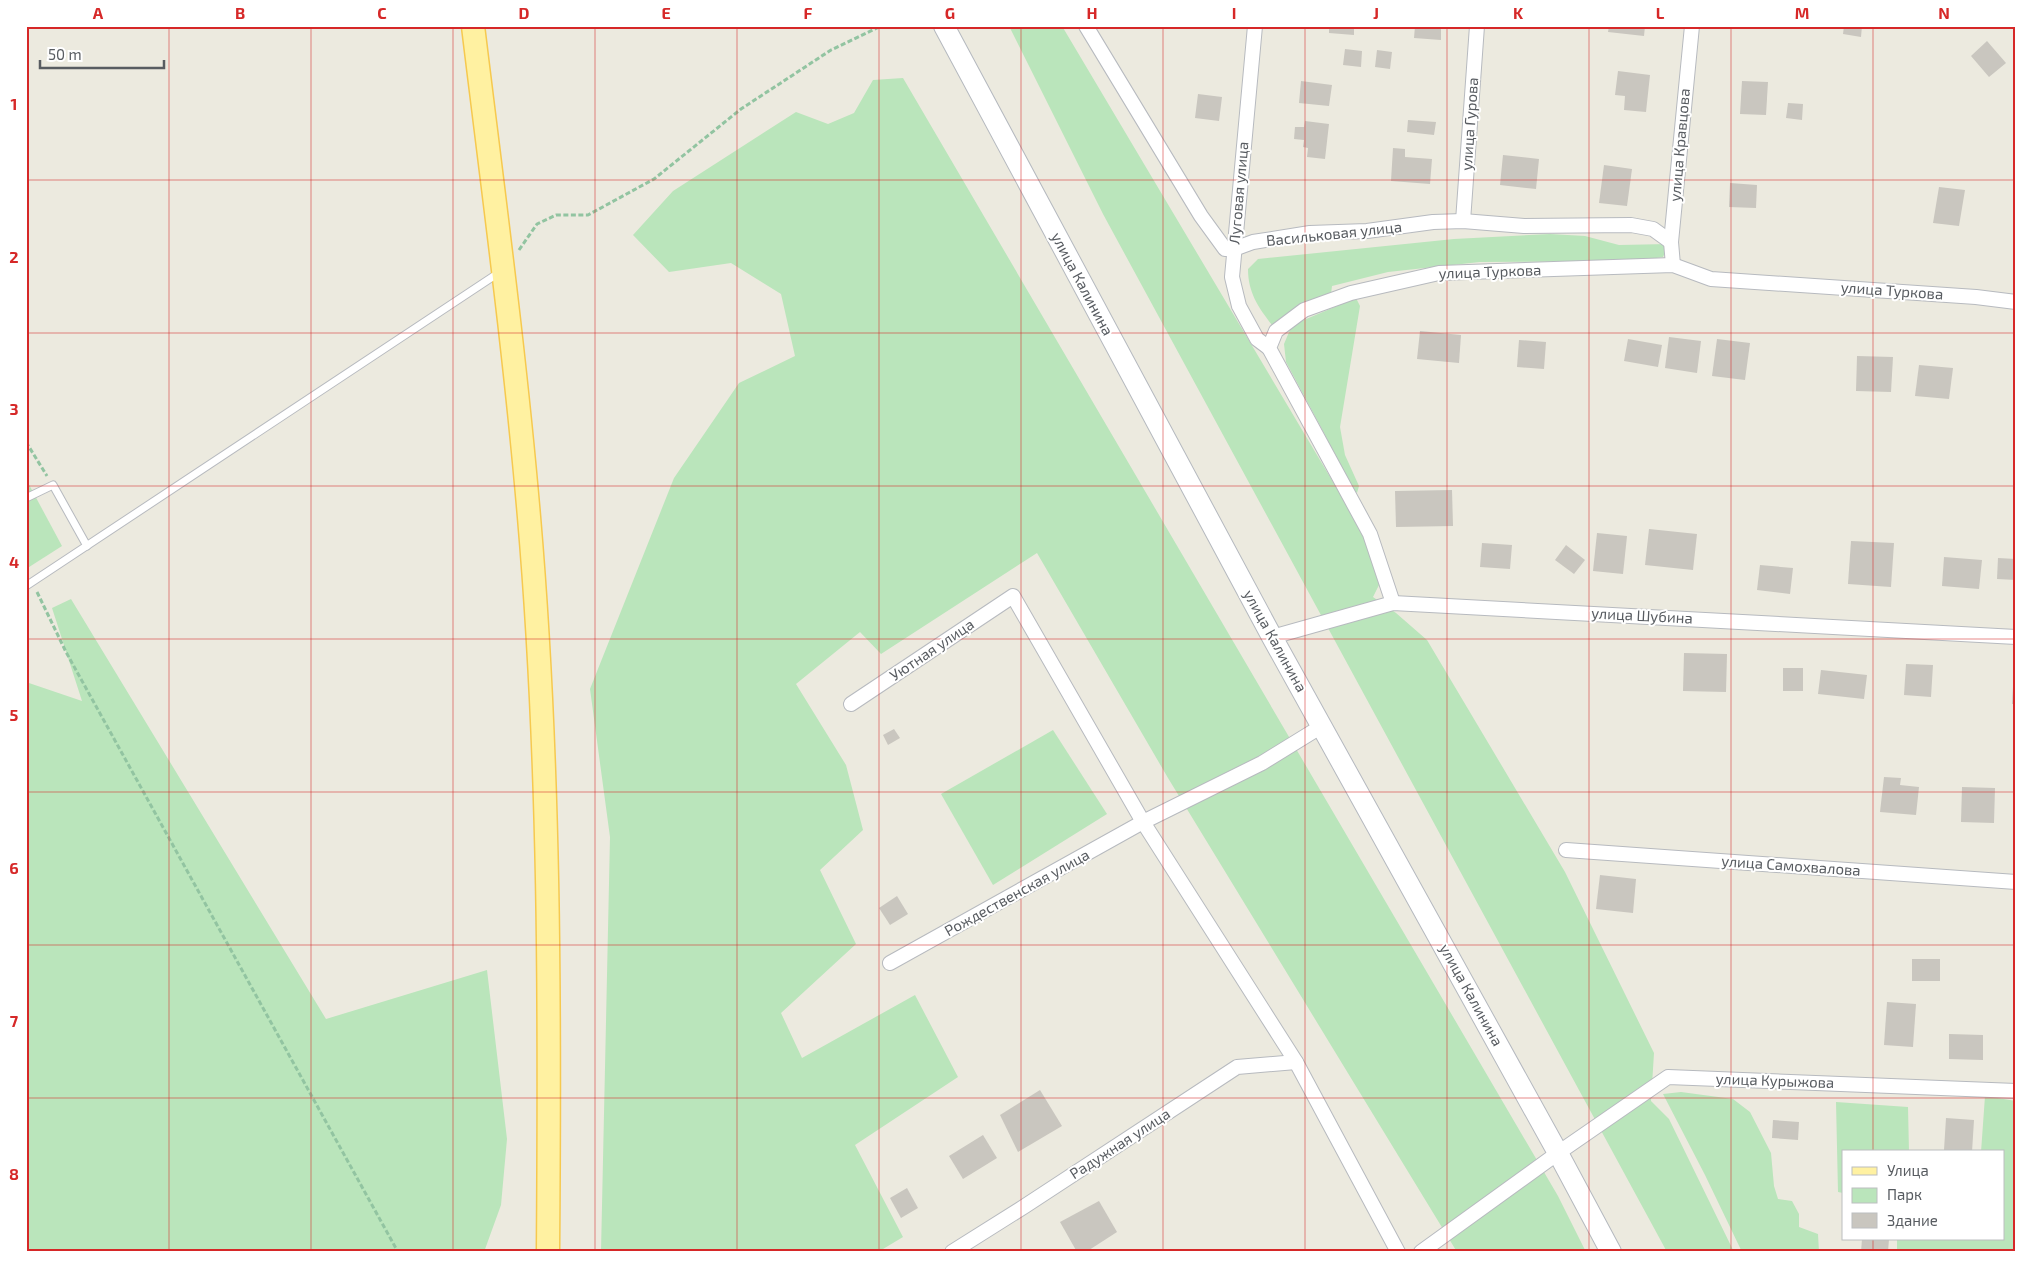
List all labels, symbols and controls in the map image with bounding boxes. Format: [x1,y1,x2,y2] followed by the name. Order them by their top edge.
[93,3,104,22] text: A
[235,3,245,22] text: B
[377,3,387,22] text: C
[519,3,530,22] text: D
[661,3,671,22] text: E
[804,3,813,22] text: F
[945,3,955,22] text: G
[1086,3,1098,22] text: H
[1232,3,1236,22] text: I
[1373,3,1379,22] text: J
[1513,3,1524,22] text: K
[1656,3,1665,22] text: L
[1795,3,1809,22] text: M
[1938,3,1950,22] text: N
[40,38,164,70] scale bar
[48,45,82,63] text: 50 m
[1457,77,1482,171] street label: улица Гурова
[1665,88,1694,202] street label: улица Кравцова
[11,94,17,113] text: 1
[1225,141,1252,245] street label: Луговая улица
[1265,217,1403,250] street label: Васильковая улица
[1047,229,1118,339] street label: улица Калинина
[9,247,19,266] text: 2
[1438,260,1542,283] street label: улица Туркова
[1840,277,1944,304] street label: улица Туркова
[9,399,19,418] text: 3
[9,552,19,571] text: 4
[1239,586,1311,695] street label: улица Калинина
[1591,603,1693,628] street label: улица Шубина
[886,614,978,685] street label: Уютная улица
[10,705,19,724] text: 5
[941,845,1093,940] street label: Рождественская улица
[1721,851,1861,880] street label: улица Самохвалова
[9,858,19,877] text: 6
[1435,940,1507,1049] street label: улица Калинина
[10,1011,19,1030] text: 7
[1715,1069,1835,1092] street label: улица Курыжова
[1066,1104,1174,1183] street label: Радужная улица
[1842,1150,2004,1240] legend
[1887,1161,1929,1179] text: Улица
[9,1164,19,1183] text: 8
[1887,1185,1922,1203] text: Парк
[1887,1211,1938,1229] text: Здание

